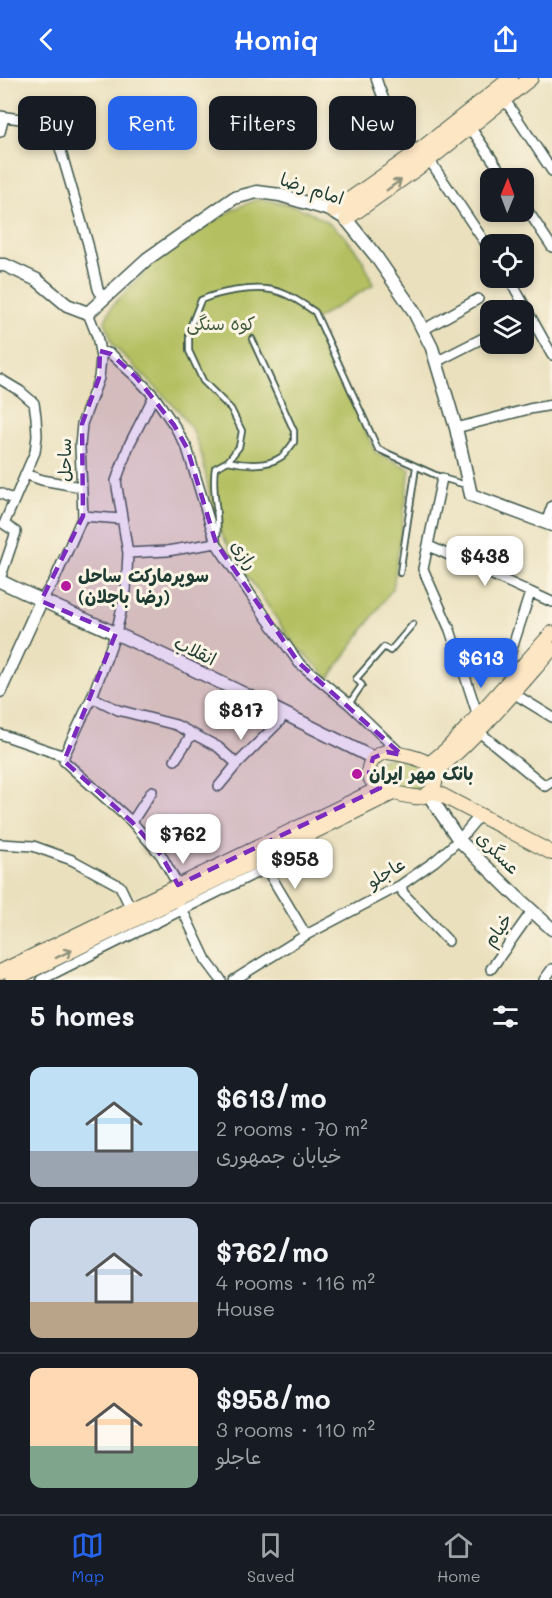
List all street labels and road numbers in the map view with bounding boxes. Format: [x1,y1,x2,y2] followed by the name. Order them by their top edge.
[276,166,347,212] street label: امام رضا
[52,438,76,482] street label: ساحل
[226,535,264,574] street label: رازی
[170,630,221,671] street label: انقلاب
[472,825,526,879] street label: عسگری
[361,851,410,894] street label: عاجلو
[477,908,520,953] street label: خیام

